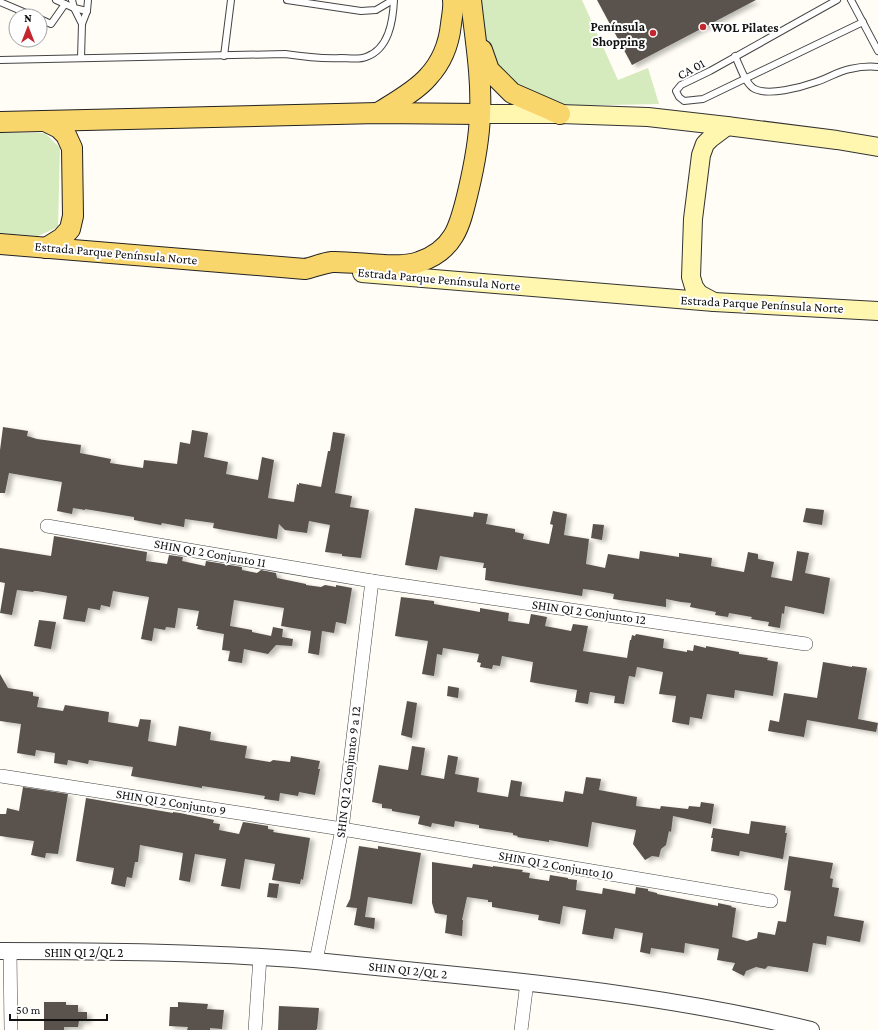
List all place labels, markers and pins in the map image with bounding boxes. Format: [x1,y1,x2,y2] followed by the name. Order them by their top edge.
[591,19,646,49] place label: Península Shopping
[710,20,779,35] place label: WOL Pilates
[698,22,708,32] marker: WOL Pilates
[648,28,658,38] marker: Península Shopping

